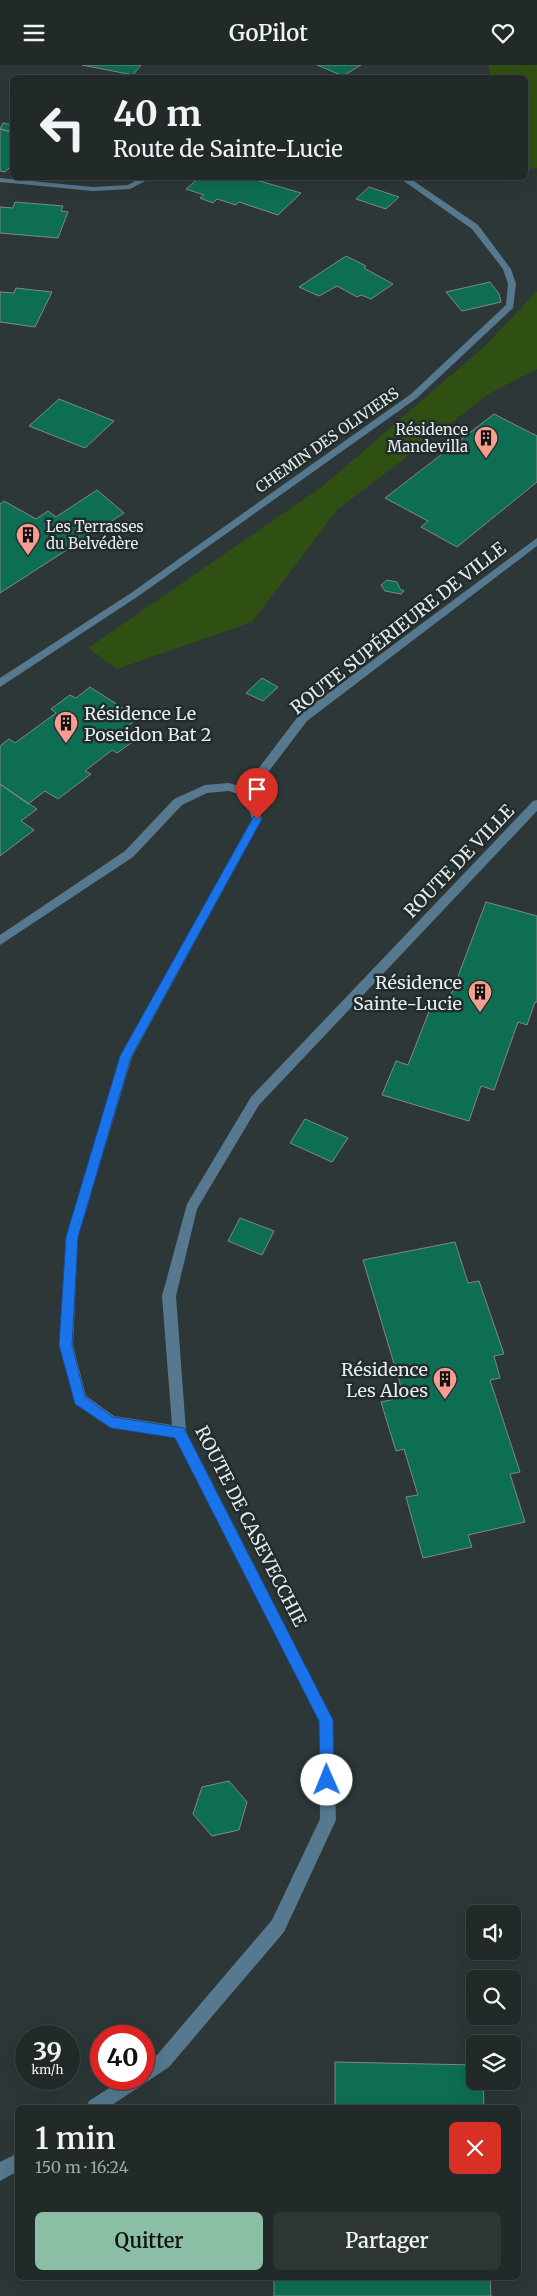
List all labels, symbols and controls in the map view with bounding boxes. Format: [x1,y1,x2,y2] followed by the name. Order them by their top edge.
[20,19,48,47] icon: menu
[229,19,308,47] text: GoPilot
[489,19,517,47] icon: heart
[113,92,201,136] text: 40 m
[30,95,95,160] icon: left
[113,135,343,163] text: Route de Sainte-Lucie
[252,383,402,497] street label: CHEMIN DES OLIVIERS
[387,420,468,456] place label: Résidence Mandevilla
[473,425,499,459] building icon: Résidence Mandevilla
[46,517,144,553] place label: Les Terrasses du Belvédère
[15,522,41,556] building icon: Les Terrasses du Belvédère
[286,536,511,719] street label: ROUTE SUPÉRIEURE DE VILLE
[84,702,211,746] place label: Résidence Le Poseidon Bat 2
[53,710,79,744] building icon: Résidence Le Poseidon Bat 2
[236,768,278,819] pin
[243,775,271,803] icon: arrive
[399,799,519,922] street label: ROUTE DE VILLE
[353,971,462,1015] place label: Résidence Sainte-Lucie
[467,979,493,1013] building icon: Résidence Sainte-Lucie
[341,1358,428,1402] place label: Résidence Les Aloes
[432,1366,458,1400] building icon: Résidence Les Aloes
[190,1422,312,1631] street label: ROUTE DE CASEVECCHIE
[300,1753,352,1805] position arrow
[466,1905,521,2090] map controls
[466,1905,521,1960] button: sound
[466,1970,521,2025] button: search
[90,2025,155,2090] speed limit sign: 40
[33,2035,62,2067] text: 39
[466,2035,521,2090] button: layers
[32,2062,63,2077] text: km/h
[35,2119,116,2157] text: 1 min
[449,2122,501,2174] button: close
[35,2157,129,2177] text: 150 m · 16:24
[35,2212,263,2270] button: Quitter
[273,2212,501,2270] button: Partager

